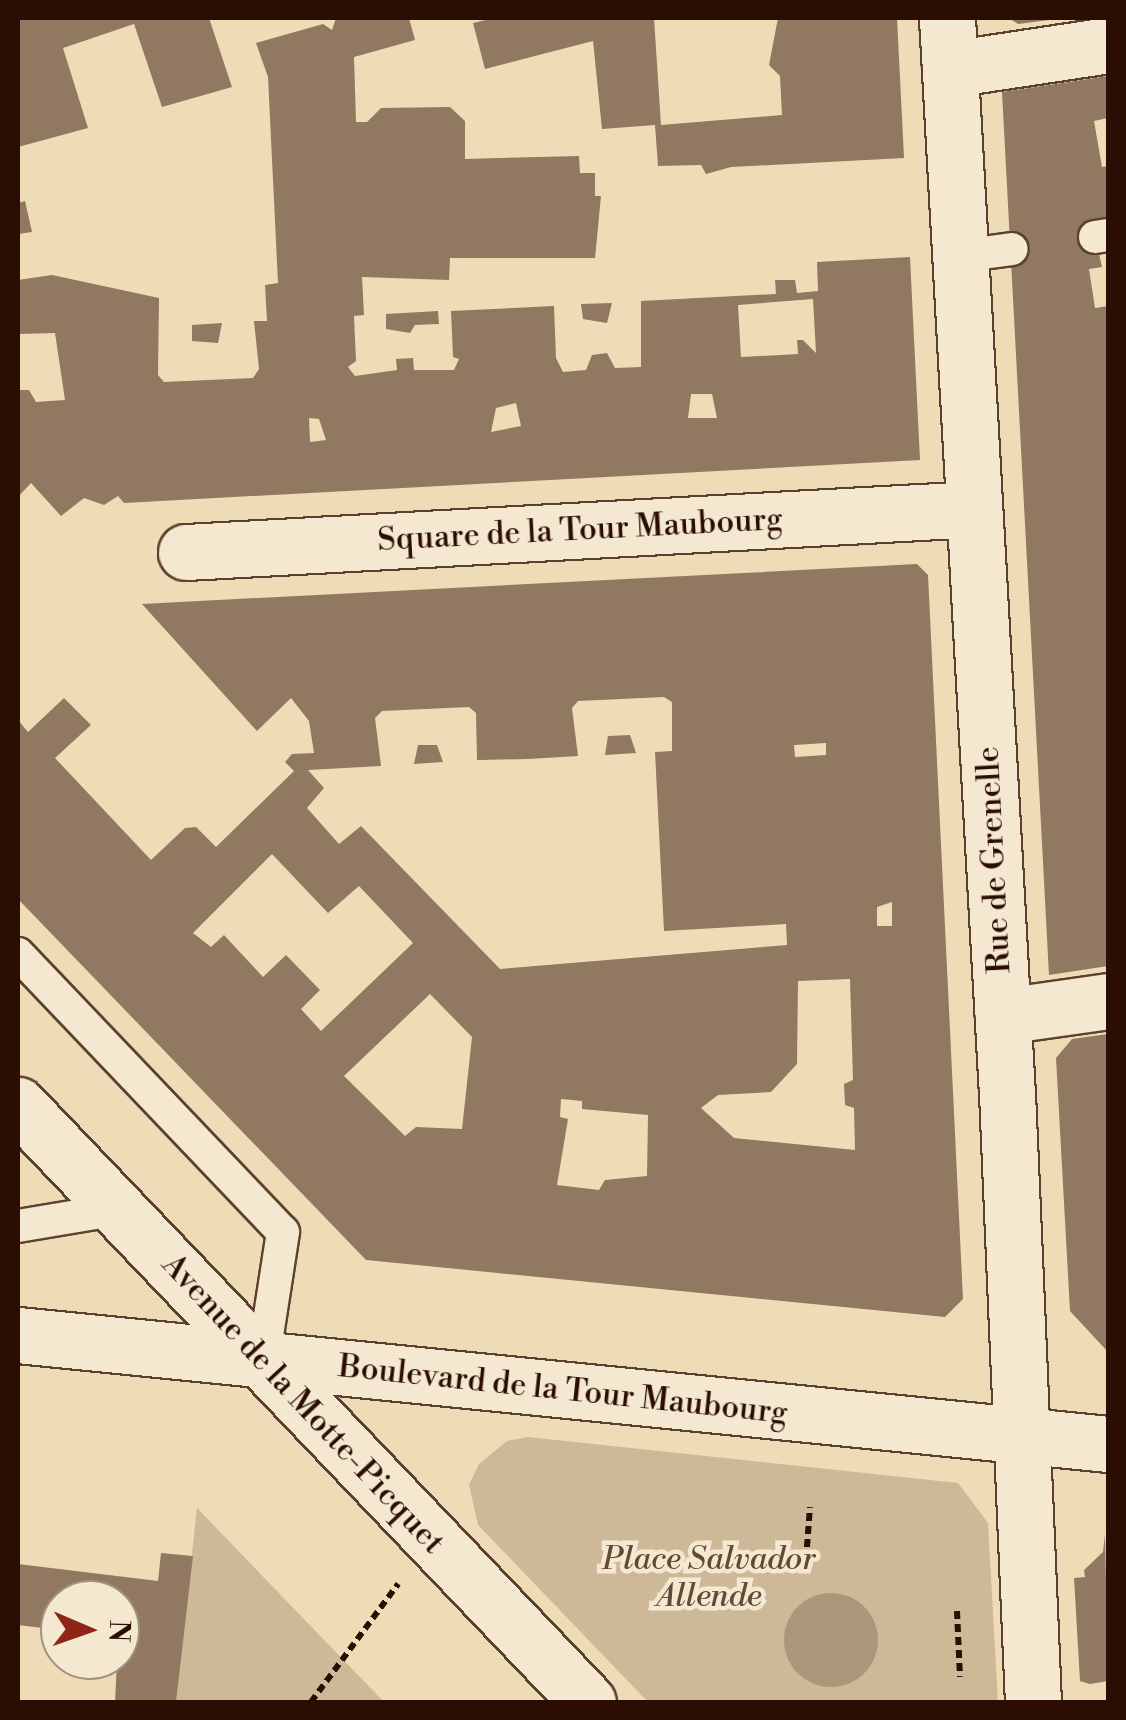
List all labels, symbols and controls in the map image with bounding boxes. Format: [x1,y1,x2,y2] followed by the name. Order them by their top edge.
[376,500,784,560] street label: Square de la Tour Maubourg
[969,745,1019,975] street label: Rue de Grenelle
[154,1246,452,1562] street label: Avenue de la Motte-Picquet
[337,1347,789,1433] street label: Boulevard de la Tour Maubourg
[602,1541,816,1616] park label: Place Salvador Allende
[40,1580,140,1680] north arrow
[101,1619,136,1643] text: N

